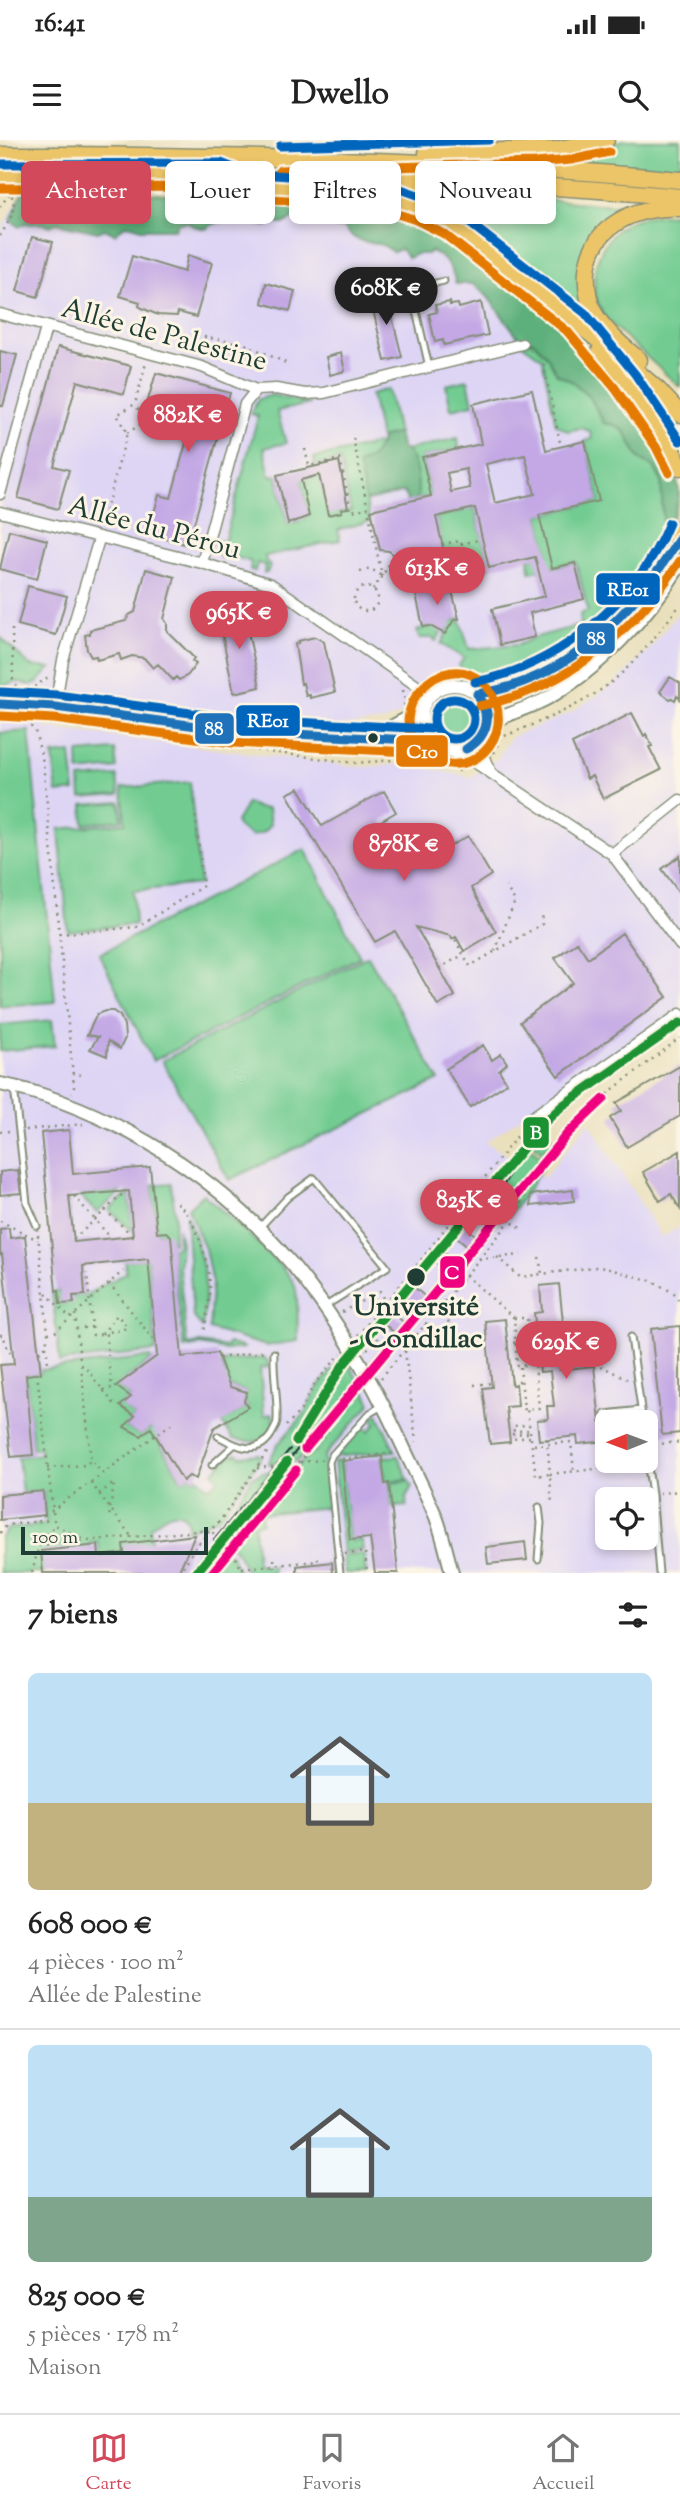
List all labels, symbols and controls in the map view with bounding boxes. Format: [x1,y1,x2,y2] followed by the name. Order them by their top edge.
[35,6,85,43] text: 16:41
[291,72,389,118] text: Dwello
[28,76,66,114] icon: menu
[614,76,652,114] icon: search
[21,161,151,224] chip: Acheter
[165,161,275,224] chip: Louer
[289,161,401,224] chip: Filtres
[415,161,556,224] chip: Nouveau
[329,268,443,327] pin: 608K €
[351,273,421,306] text: 608K €
[57,289,271,383] street label: Allée de Palestine
[131,394,245,454] pin: 882K €
[153,400,223,433] text: 882K €
[63,487,245,571] street label: Allée du Pérou
[380,547,494,607] pin: 613K €
[405,553,469,586] text: 613K €
[595,572,661,606] line badge: RE01
[607,578,649,605] text: RE01
[182,592,296,651] pin: 965K €
[206,597,272,630] text: 965K €
[576,622,616,655] line badge: 88
[586,627,606,654] text: 88
[235,704,301,737] line badge: RE01
[247,709,289,736] text: RE01
[194,712,235,745] line badge: 88
[204,717,224,744] text: 88
[366,731,380,745] unlabelled marker
[395,734,449,768] line badge: C10
[406,740,438,767] text: C10
[347,824,461,883] pin: 878K €
[369,829,439,862] text: 878K €
[522,1116,550,1149] line badge: B
[530,1121,542,1148] text: B
[412,1180,526,1239] pin: 825K €
[436,1185,502,1218] text: 825K €
[439,1255,466,1289] line badge: C
[444,1261,460,1288] text: C
[405,1266,427,1288] marker: Université - Condillac
[349,1288,483,1360] place label: Université - Condillac
[509,1322,623,1381] pin: 629K €
[532,1327,600,1360] text: 629K €
[595,1410,658,1474] north arrow
[595,1410,658,1550] map controls
[595,1487,658,1550] button: locate
[21,1524,208,1556] scale bar
[32,1525,78,1552] text: 100 m
[28,1594,118,1637] text: 7 biens
[614,1596,652,1634] icon: filters
[277,1718,403,1844] icon: home
[28,1904,153,1947] text: 608 000 €
[28,1947,184,1980] text: 4 pièces · 100 m²
[28,1980,202,2013] text: Allée de Palestine
[277,2090,403,2216] icon: home
[28,2276,146,2319] text: 825 000 €
[28,2319,179,2352] text: 5 pièces · 178 m²
[28,2352,102,2385] text: Maison
[86,2429,132,2498] tab: Carte
[303,2429,361,2498] tab: Favoris
[532,2429,594,2498] tab: Accueil

